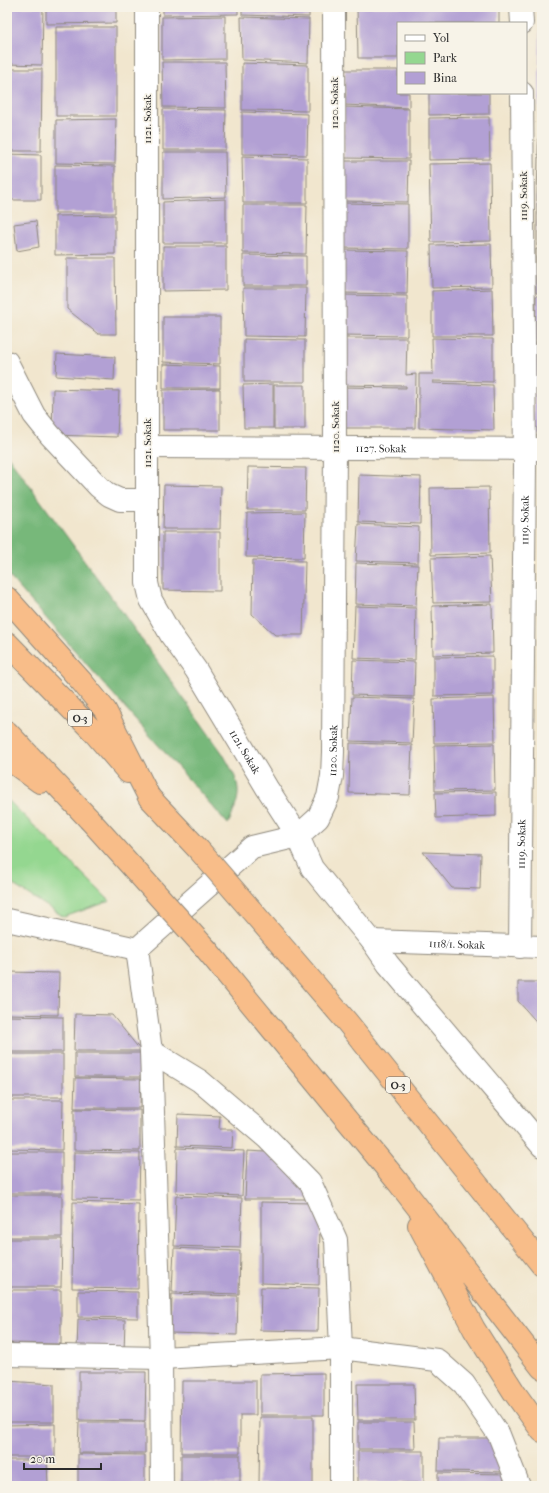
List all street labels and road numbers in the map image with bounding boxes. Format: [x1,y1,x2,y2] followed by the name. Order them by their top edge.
[328,77,341,129] street label: 1120. Sokak
[141,94,154,144] street label: 1121. Sokak
[517,171,530,221] street label: 1119. Sokak
[329,401,342,453] street label: 1120. Sokak
[141,418,154,468] street label: 1121. Sokak
[356,442,407,455] street label: 1127. Sokak
[518,495,532,545] street label: 1119. Sokak
[68,710,92,726] road number: O-3
[326,724,340,777] street label: 1120. Sokak
[226,727,263,777] street label: 1121. Sokak
[515,819,528,869] street label: 1119. Sokak
[429,937,486,952] street label: 1118/1. Sokak
[386,1077,410,1093] road number: O-3

